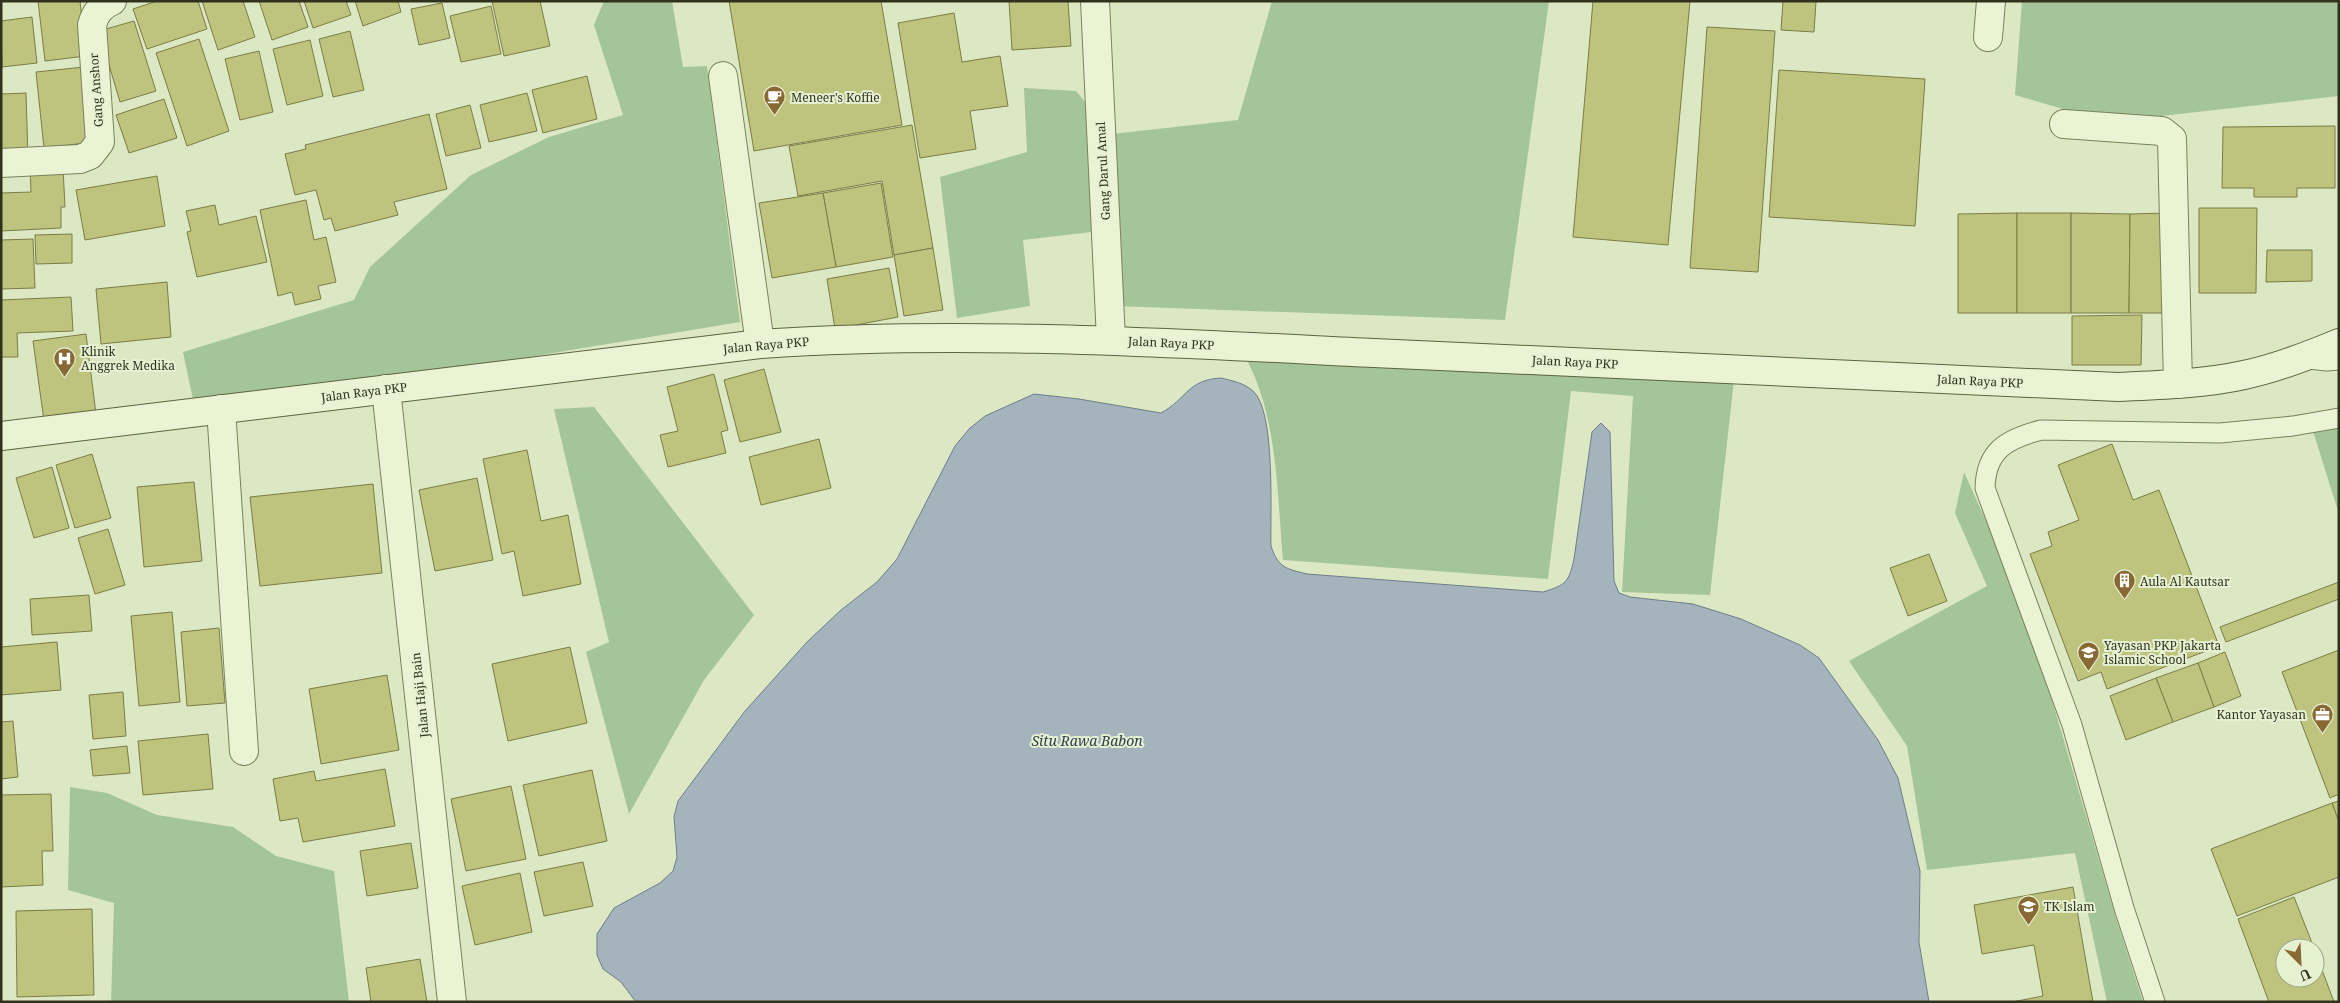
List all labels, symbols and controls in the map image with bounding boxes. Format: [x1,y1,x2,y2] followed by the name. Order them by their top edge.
[85,52,107,128] street label: Gang Anshor
[763,85,787,116] cafe icon: Meneer's Koffie
[791,89,880,106] place label: Meneer's Koffie
[1092,121,1114,221] street label: Gang Darul Amal
[1126,332,1215,354] street label: Jalan Raya PKP
[721,333,810,357] street label: Jalan Raya PKP
[81,343,175,374] place label: Klinik Anggrek Medika
[53,346,77,377] hospital icon: Klinik Anggrek Medika
[1530,351,1619,373] street label: Jalan Raya PKP
[1935,370,2024,392] street label: Jalan Raya PKP
[319,378,408,406] street label: Jalan Raya PKP
[2112,569,2136,600] building icon: Aula Al Kautsar
[2140,573,2230,590] place label: Aula Al Kautsar
[2103,637,2222,668] place label: Yayasan PKP Jakarta Islamic School
[2076,640,2100,671] school or university icon: Yayasan PKP Jakarta Islamic School
[407,651,433,739] street label: Jalan Haji Bain
[2310,702,2334,733] office icon: Kantor Yayasan
[2216,706,2306,723] place label: Kantor Yayasan
[1031,731,1143,750] water label: Situ Rawa Babon
[2016,894,2040,925] school or university icon: TK Islam
[2044,898,2095,915] place label: TK Islam
[2275,938,2325,988] north arrow
[2296,965,2314,986] text: U

